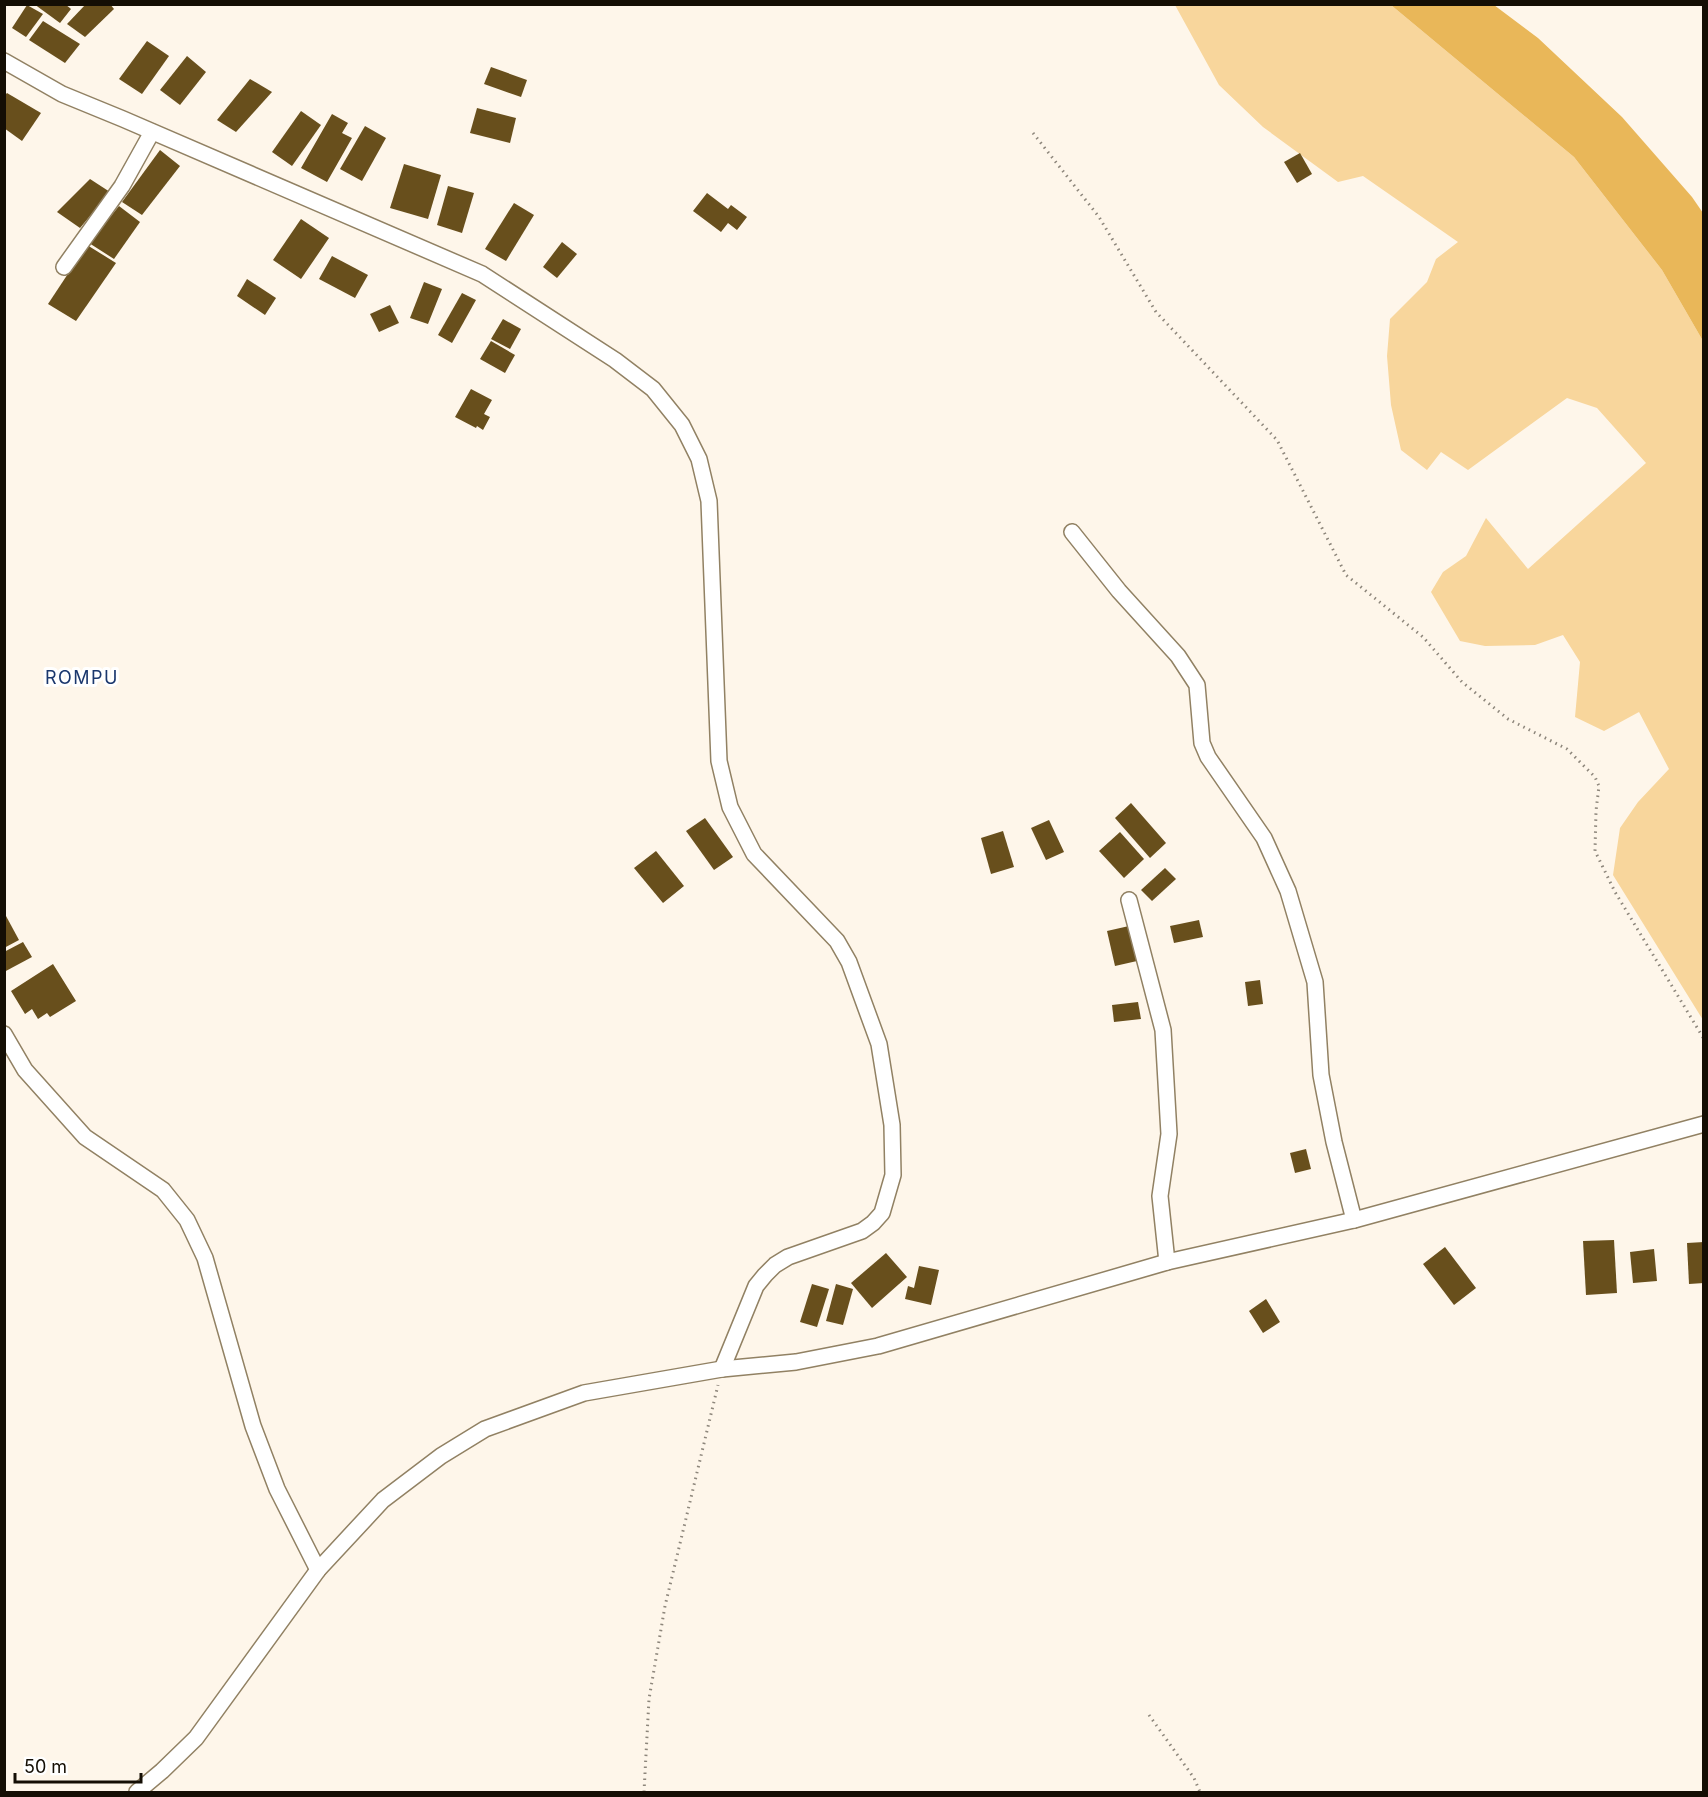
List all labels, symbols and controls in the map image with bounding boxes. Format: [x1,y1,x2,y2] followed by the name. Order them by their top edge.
[45,667,119,688] district label: ROMPU
[15,1746,141,1784] scale bar
[24,1756,67,1777] text: 50 m

